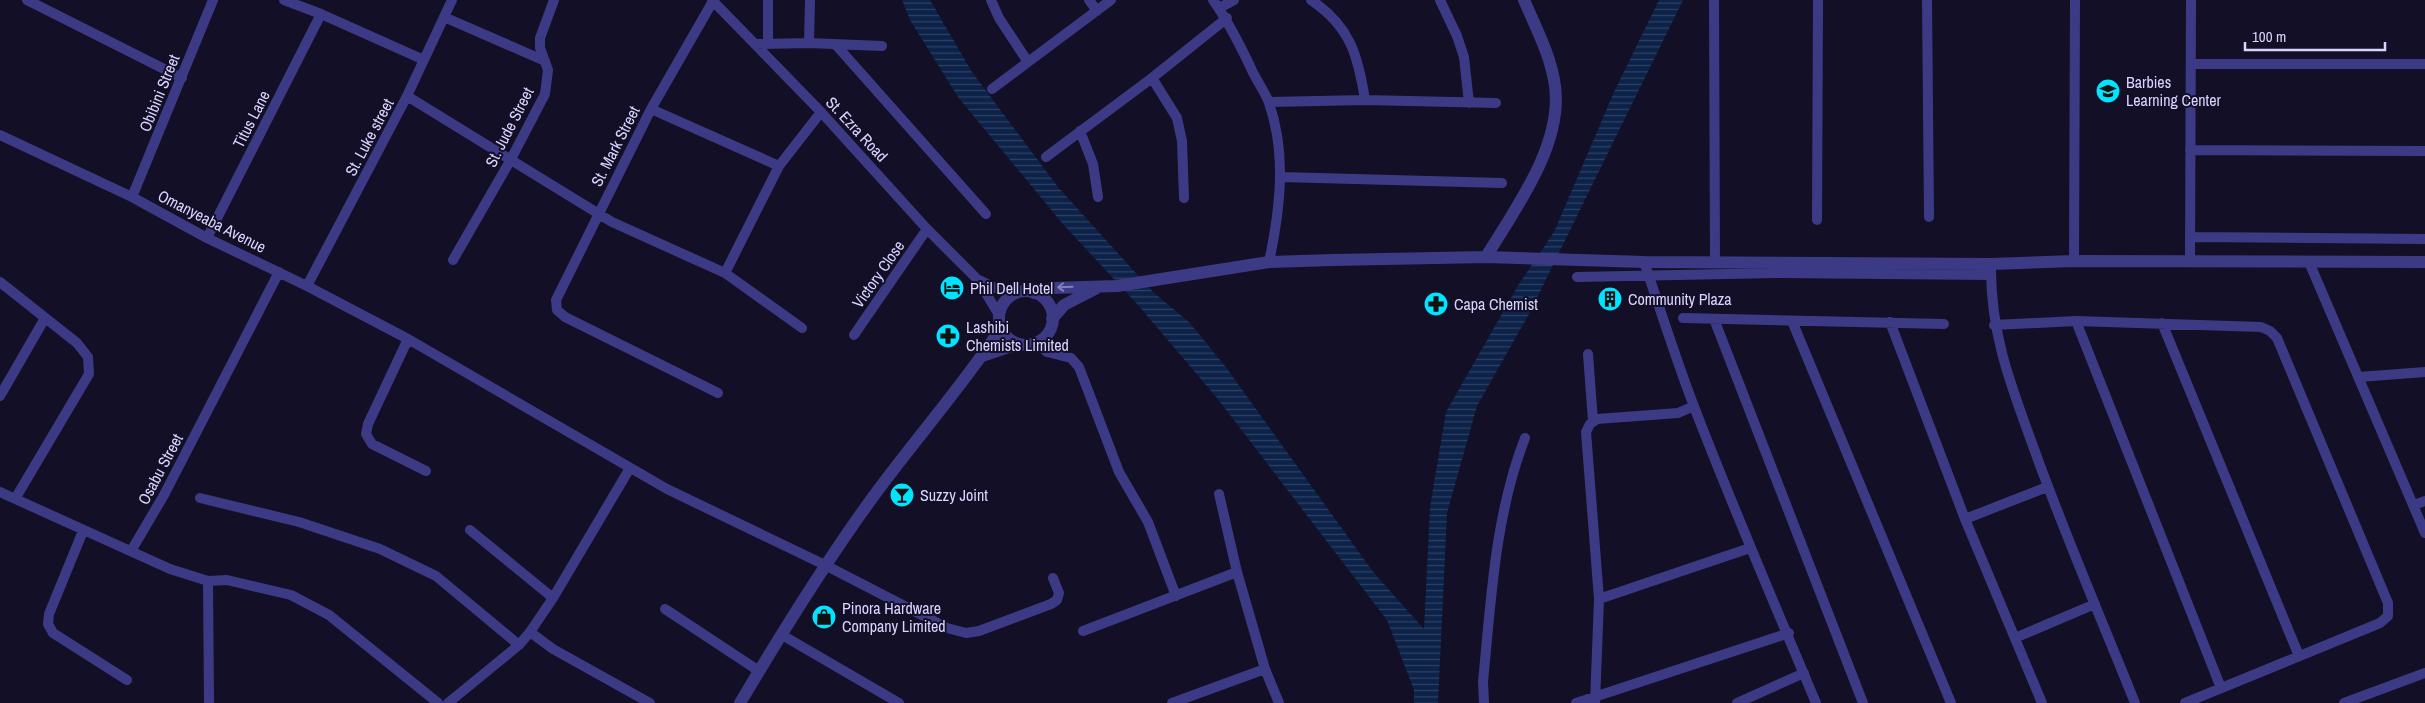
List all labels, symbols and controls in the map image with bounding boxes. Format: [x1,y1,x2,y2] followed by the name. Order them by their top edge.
[2245,20,2385,52] scale bar
[2252,26,2286,47] text: 100 m
[133,51,185,135] street label: Obibini Street
[2126,71,2221,111] place label: Barbies Learning Center
[2095,78,2121,104] school or university icon: Barbies Learning Center
[479,83,539,171] street label: St. Jude Street
[227,87,275,151] street label: Titus Lane
[821,92,893,166] street label: St. Ezra Road
[339,94,399,180] street label: St. Luke street
[585,102,645,190] street label: St. Mark Street
[154,184,270,258] street label: Omanyeaba Avenue
[847,236,909,312] street label: Victory Close
[939,275,965,301] hotel icon: Phil Dell Hotel
[970,277,1053,299] place label: Phil Dell Hotel
[1057,283,1073,292] one-way arrow
[1597,286,1623,312] building icon: Community Plaza
[1628,288,1732,310] place label: Community Plaza
[1423,291,1449,317] pharmacy icon: Capa Chemist
[1454,293,1538,315] place label: Capa Chemist
[966,316,1069,356] place label: Lashibi Chemists Limited
[935,323,961,349] pharmacy icon: Lashibi Chemists Limited
[132,429,188,508] street label: Osabu Street
[889,482,915,508] bar icon: Suzzy Joint
[920,484,988,506] place label: Suzzy Joint
[842,597,946,637] place label: Pinora Hardware Company Limited
[811,604,837,630] shop icon: Pinora Hardware Company Limited

